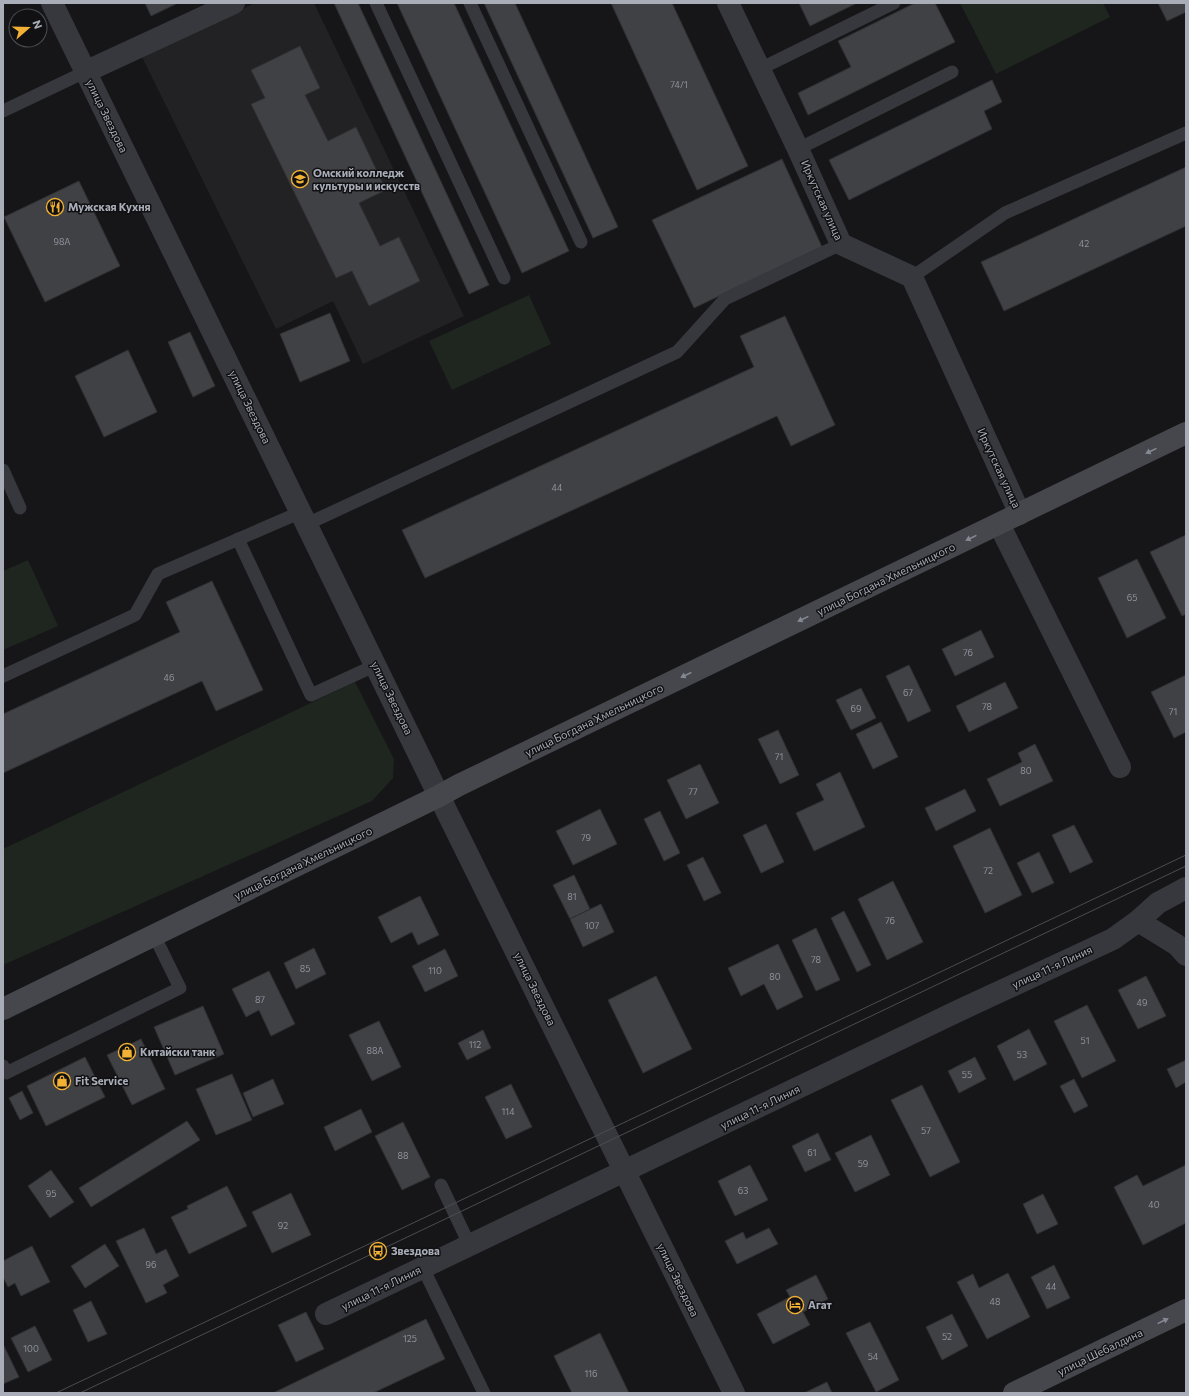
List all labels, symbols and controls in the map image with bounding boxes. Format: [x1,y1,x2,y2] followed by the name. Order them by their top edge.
[8,8,48,48] north arrow
[30,18,45,31] text: N
[84,77,131,155] street label: улица Звездова
[670,79,688,90] house number: 74/1
[799,158,846,242] street label: Иркутская улица
[313,166,420,192] place label: Омский колледж культуры и искусств
[290,169,310,189] school or university icon: Омский колледж культуры и искусств
[45,197,65,217] restaurant icon: Мужская Кухня
[68,200,151,213] place label: Мужская Кухня
[54,236,70,247] house number: 98А
[1079,238,1089,249] house number: 42
[227,368,274,446] street label: улица Звездова
[975,426,1024,510] street label: Иркутская улица
[1145,448,1157,454] one-way arrow
[552,482,563,493] house number: 44
[965,535,977,541] one-way arrow
[815,539,957,618] street label: улица Богдана Хмельницкого
[1127,592,1137,603] house number: 65
[798,616,809,622] one-way arrow
[963,647,973,658] house number: 76
[369,659,416,737] street label: улица Звездова
[164,672,174,683] house number: 46
[681,672,692,678] one-way arrow
[523,680,665,759] street label: улица Богдана Хмельницкого
[903,687,913,698] house number: 67
[982,701,992,712] house number: 78
[851,703,861,714] house number: 69
[1169,706,1177,717] house number: 71
[775,751,783,762] house number: 71
[1020,765,1032,776] house number: 80
[688,786,698,797] house number: 77
[232,823,374,902] street label: улица Богдана Хмельницкого
[581,832,591,843] house number: 79
[983,865,993,876] house number: 72
[567,891,577,902] house number: 81
[885,915,895,926] house number: 76
[585,920,599,931] house number: 107
[1010,942,1094,991] street label: улица 11-я Линия
[512,950,559,1028] street label: улица Звездова
[811,954,821,965] house number: 78
[300,963,310,974] house number: 85
[428,965,442,976] house number: 110
[769,971,781,982] house number: 80
[255,994,265,1005] house number: 87
[1137,997,1147,1008] house number: 49
[1080,1035,1090,1046] house number: 51
[469,1039,481,1050] house number: 112
[117,1042,137,1062] shop icon: Китайски танк
[140,1045,216,1058] place label: Китайски танк
[367,1045,383,1056] house number: 88А
[1017,1049,1027,1060] house number: 53
[962,1069,972,1080] house number: 55
[52,1071,72,1091] shop icon: Fit Service
[75,1074,128,1087] place label: Fit Service
[718,1082,802,1131] street label: улица 11-я Линия
[501,1106,515,1117] house number: 114
[921,1125,931,1136] house number: 57
[807,1147,817,1158] house number: 61
[398,1150,408,1161] house number: 88
[858,1158,868,1169] house number: 59
[738,1185,748,1196] house number: 63
[46,1188,56,1199] house number: 95
[1148,1199,1160,1210] house number: 40
[278,1220,288,1231] house number: 92
[368,1241,388,1261] bus stop icon: Звездова
[655,1241,702,1319] street label: улица Звездова
[391,1244,440,1257] place label: Звездова
[146,1259,156,1270] house number: 96
[339,1263,423,1312] street label: улица 11-я Линия
[1046,1281,1057,1292] house number: 44
[785,1295,805,1315] hotel icon: Агат
[990,1296,1000,1307] house number: 48
[808,1298,832,1311] place label: Агат
[1157,1318,1168,1325] one-way arrow
[1055,1325,1144,1378] street label: улица Шебалдина
[942,1331,952,1342] house number: 52
[403,1333,417,1344] house number: 125
[23,1343,39,1354] house number: 100
[868,1351,879,1362] house number: 54
[584,1368,598,1379] house number: 116

